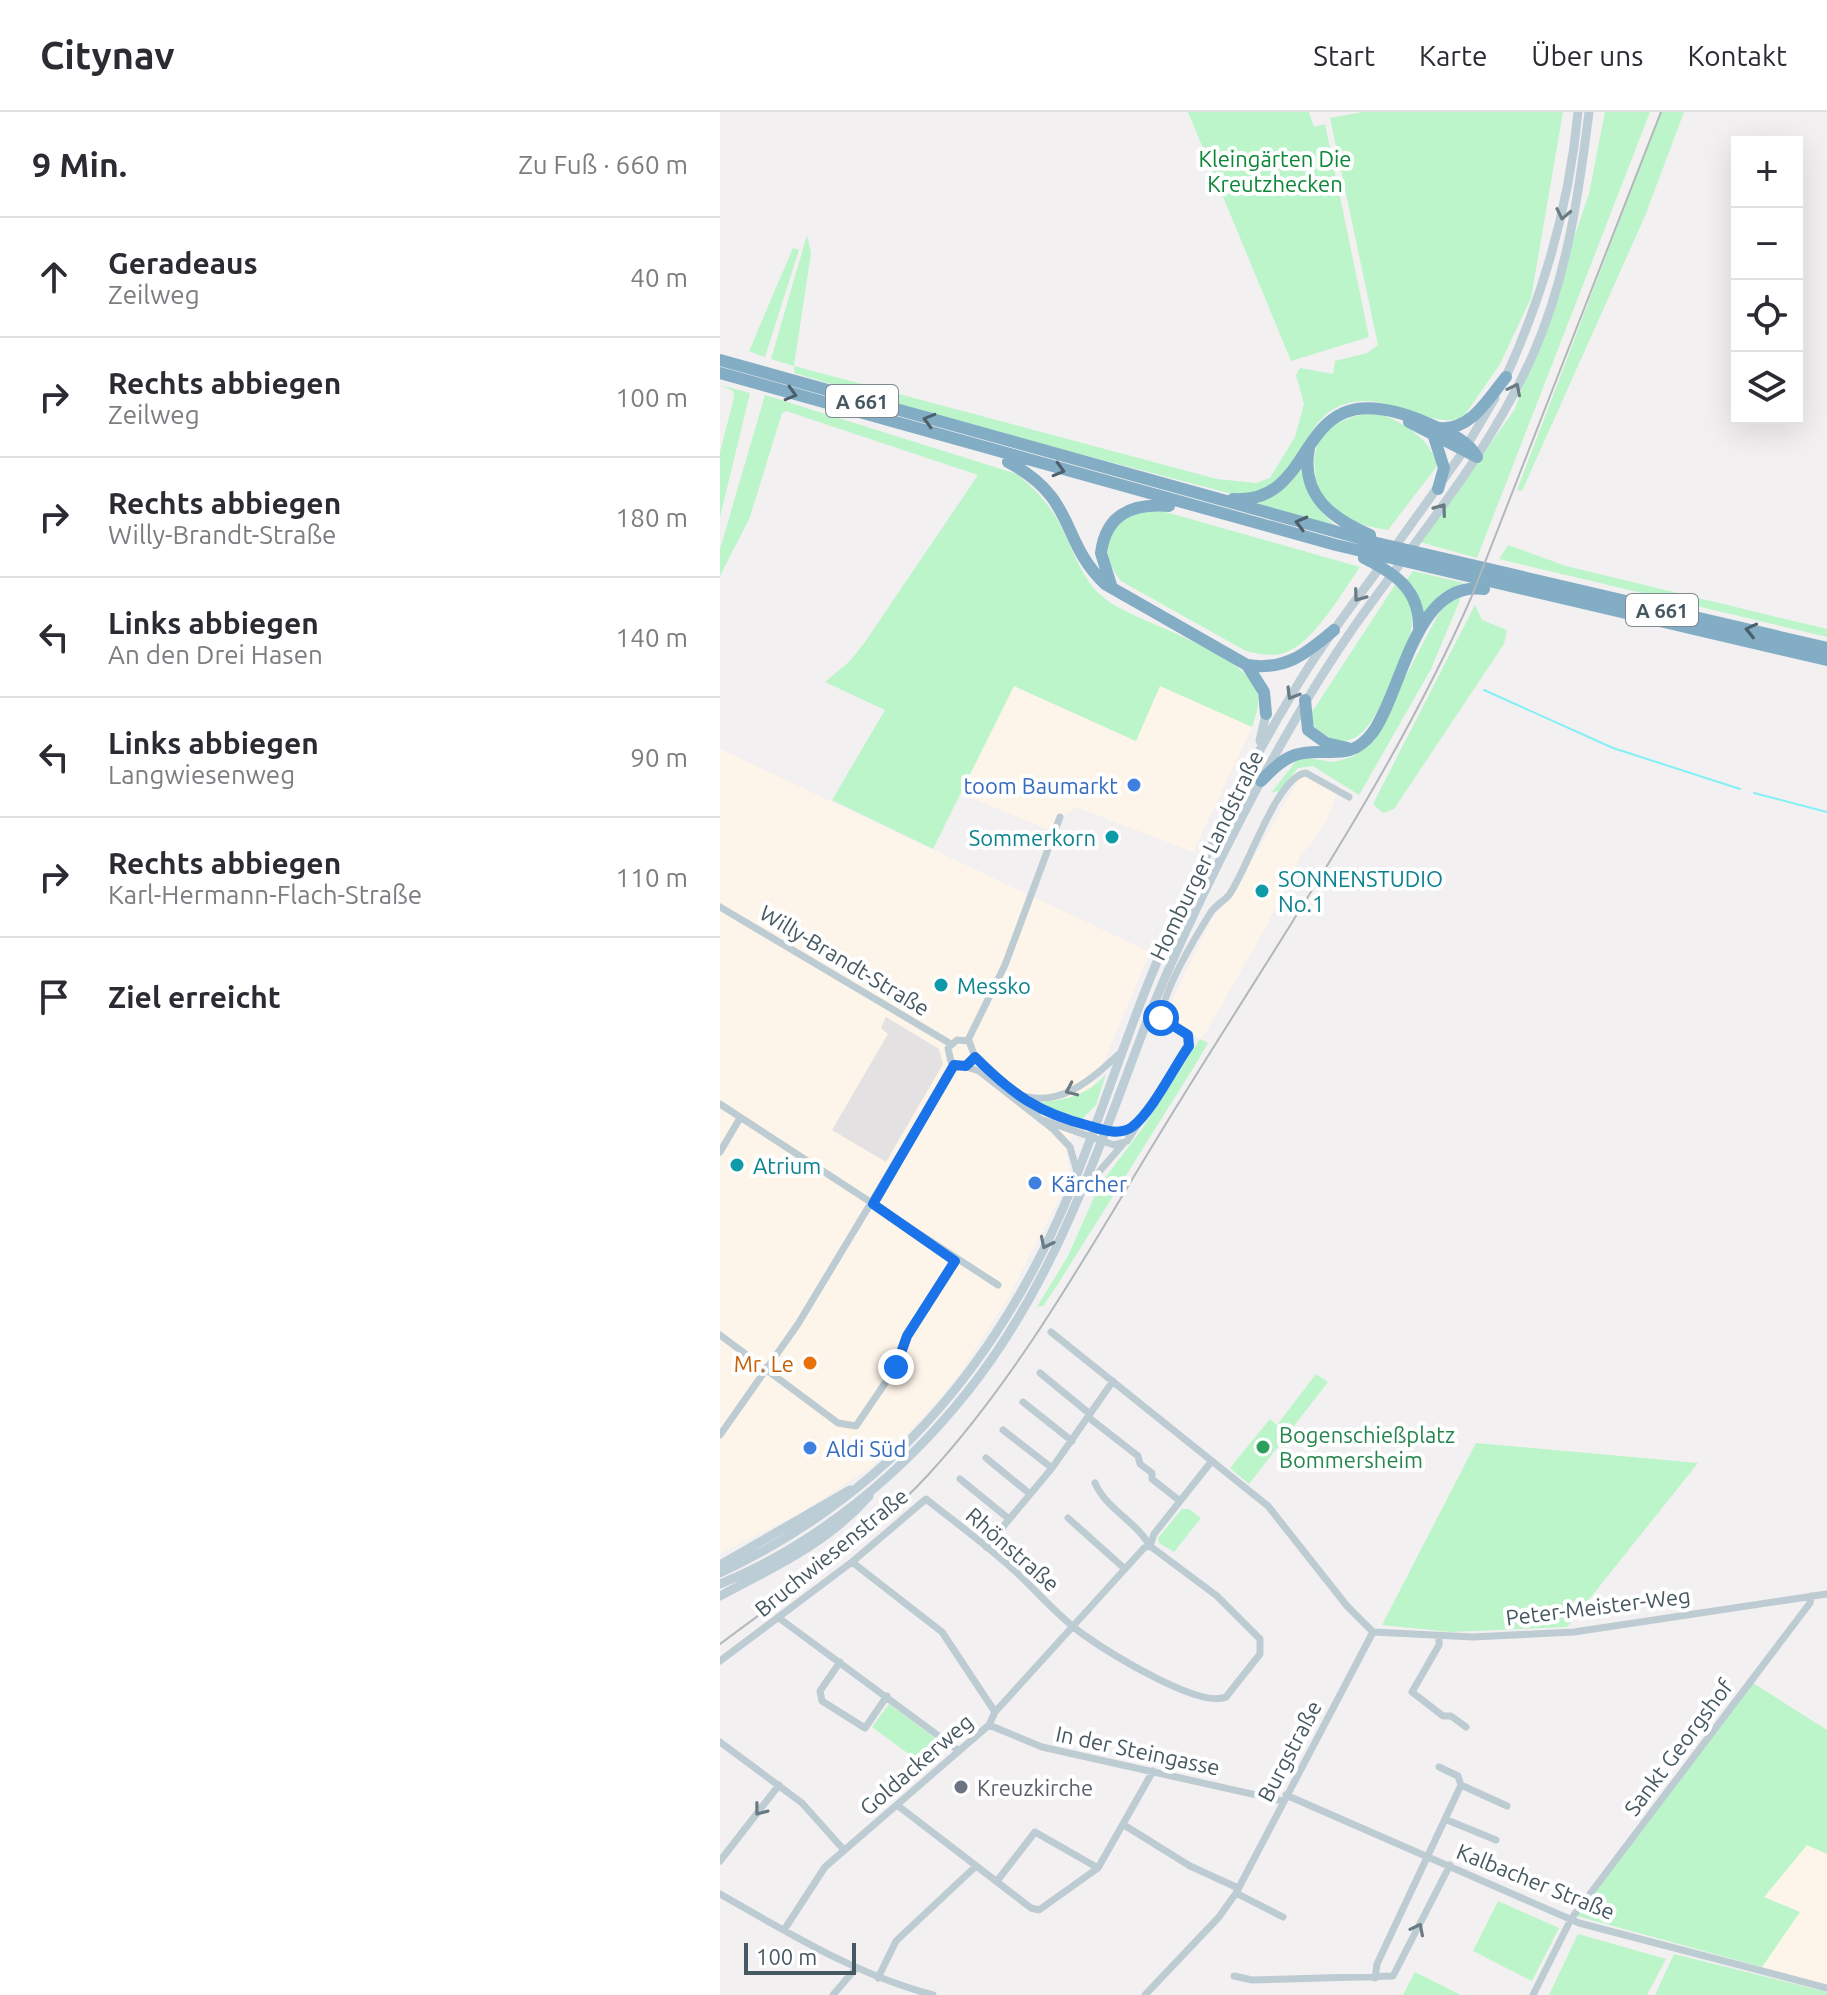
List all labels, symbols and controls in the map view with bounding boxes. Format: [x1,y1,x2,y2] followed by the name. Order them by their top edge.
[40,34,175,76] text: Citynav
[1313,40,1375,71] text: Start
[1419,40,1487,71] text: Karte
[1531,40,1643,71] text: Über uns
[1687,40,1787,71] text: Kontakt
[1731,136,1803,424] map controls
[1731,136,1803,208] button: +
[32,145,127,183] text: 9 Min.
[1199,146,1351,196] park label: Kleingärten Die Kreutzhecken
[518,150,688,179] text: Zu Fuß · 660 m
[1555,207,1572,220] one-way arrow
[1731,208,1803,280] button: −
[108,246,258,280] text: Geradeaus
[32,255,76,299] icon: ahead
[630,263,688,292] text: 40 m
[108,280,200,309] text: Zeilweg
[1731,280,1803,352] button: locate
[1731,352,1803,424] button: layers
[108,366,341,400] text: Rechts abbiegen
[32,375,76,419] icon: right
[616,383,688,412] text: 100 m
[1506,383,1521,398] one-way arrow
[784,385,797,401] one-way arrow
[826,385,898,417] road number: A 661
[108,400,200,429] text: Zeilweg
[922,413,936,429] one-way arrow
[1051,461,1065,478] one-way arrow
[108,486,341,520] text: Rechts abbiegen
[32,495,76,539] icon: right
[616,503,688,532] text: 180 m
[1431,504,1446,518] one-way arrow
[1295,516,1309,532] one-way arrow
[108,520,336,549] text: Willy-Brandt-Straße
[1354,588,1368,602] one-way arrow
[1626,594,1698,626] road number: A 661
[108,606,319,640] text: Links abbiegen
[32,615,76,659] icon: left
[1745,622,1758,639] one-way arrow
[616,623,688,652] text: 140 m
[108,640,323,669] text: An den Drei Hasen
[1286,685,1302,700] one-way arrow
[108,726,319,760] text: Links abbiegen
[32,735,76,779] icon: left
[630,743,688,772] text: 90 m
[1144,746,1268,964] street label: Homburger Landstraße
[108,760,295,789] text: Langwiesenweg
[963,773,1118,798] place label: toom Baumarkt
[1125,776,1143,794] marker: toom Baumarkt
[969,825,1096,850] place label: Sommerkorn
[1103,828,1121,846] marker: Sommerkorn
[108,846,341,880] text: Rechts abbiegen
[32,855,76,899] icon: right
[616,863,688,892] text: 110 m
[1278,866,1443,916] place label: SONNENSTUDIO No.1
[108,880,422,909] text: Karl-Hermann-Flach-Straße
[1253,882,1271,900] marker: SONNENSTUDIO No.1
[756,900,934,1020] street label: Willy-Brandt-Straße
[957,973,1031,998] place label: Messko
[32,975,76,1019] icon: arrive
[932,976,950,994] marker: Messko
[108,980,281,1014] text: Ziel erreicht
[1143,1000,1179,1036] route start
[1065,1081,1079,1097] one-way arrow
[753,1153,821,1178] place label: Atrium
[728,1156,746,1174] marker: Atrium
[1051,1171,1128,1196] place label: Kärcher
[1026,1174,1044,1192] marker: Kärcher
[1040,1235,1056,1249] one-way arrow
[878,1349,914,1385] route end
[734,1351,794,1376] place label: Mr. Le
[801,1354,819,1372] marker: Mr. Le
[1279,1422,1455,1472] place label: Bogenschießplatz Bommersheim
[826,1436,906,1461] place label: Aldi Süd
[1254,1438,1272,1456] marker: Bogenschießplatz Bommersheim
[801,1439,819,1457] marker: Aldi Süd
[749,1483,913,1621] street label: Bruchwiesenstraße
[961,1502,1065,1596] street label: Rhönstraße
[1504,1582,1692,1630] street label: Peter-Meister-Weg
[1619,1673,1738,1820] street label: Sankt Georgshof
[1252,1696,1326,1806] street label: Burgstraße
[855,1708,977,1820] street label: Goldackerweg
[1054,1720,1222,1780] street label: In der Steingasse
[977,1775,1093,1800] place label: Kreuzkirche
[952,1778,970,1796] marker: Kreuzkirche
[755,1801,770,1815] one-way arrow
[1453,1838,1619,1924] street label: Kalbacher Straße
[1408,1923,1424,1938] one-way arrow
[744,1939,856,1975] scale bar
[756,1944,817,1969] text: 100 m

